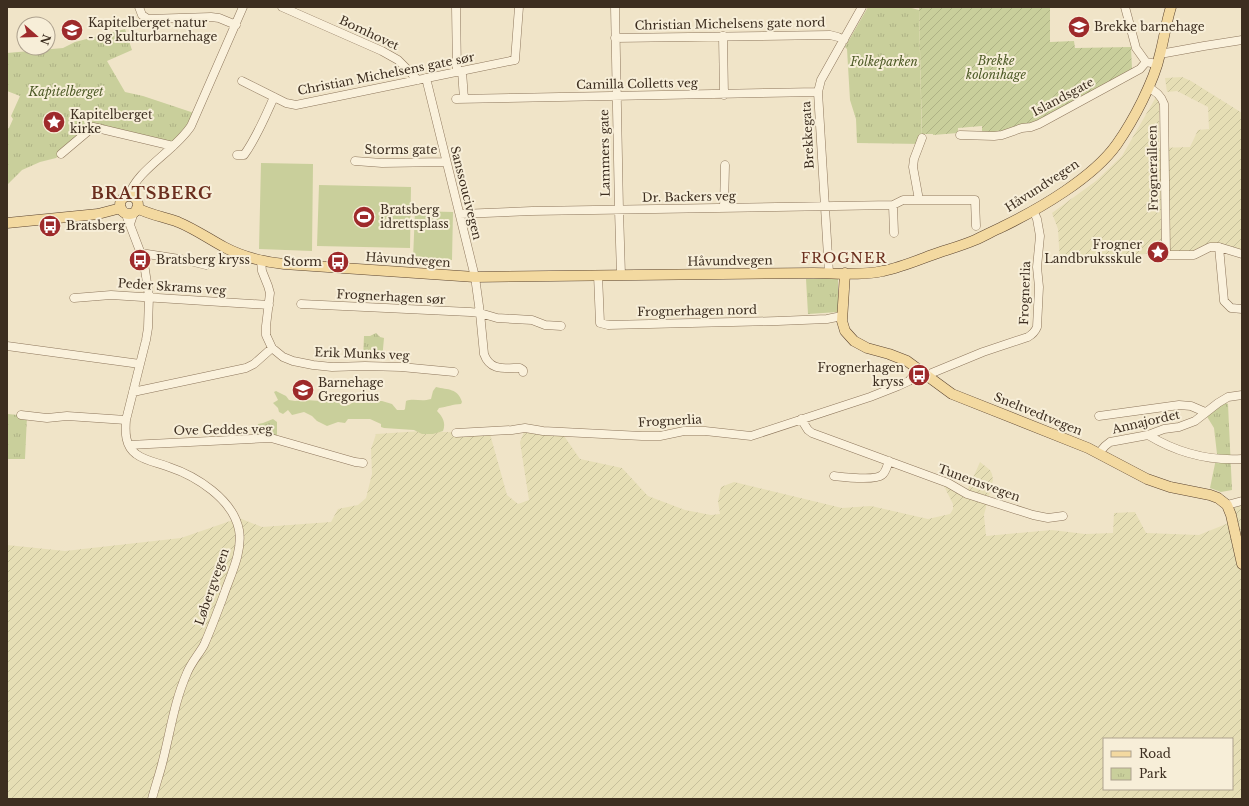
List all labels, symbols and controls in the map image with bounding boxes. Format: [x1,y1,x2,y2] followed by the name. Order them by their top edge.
[337,12,402,53] street label: Bomhovet
[634,14,825,33] street label: Christian Michelsens gate nord
[1066,14,1092,40] school or university icon: Brekke barnehage
[88,15,217,44] place label: Kapitelberget natur - og kulturbarnehage
[16,16,56,56] north arrow
[59,17,85,43] school or university icon: Kapitelberget natur - og kulturbarnehage
[1094,19,1205,34] place label: Brekke barnehage
[37,32,54,47] text: N
[296,49,476,98] street label: Christian Michelsens gate sør
[965,53,1026,82] park label: Brekke kolonihage
[849,54,918,69] park label: Folkeparken
[1029,74,1096,119] street label: Islandsgate
[576,75,699,92] street label: Camilla Colletts veg
[28,84,104,99] park label: Kapitelberget
[798,100,817,169] street label: Brekkegata
[70,107,153,136] place label: Kapitelberget kirke
[41,109,67,135] place icon: Kapitelberget kirke
[596,109,613,197] street label: Lammers gate
[1144,125,1161,211] street label: Frogneralleen
[365,142,438,157] street label: Storms gate
[448,144,485,241] street label: Sanssoucivegen
[1002,156,1082,215] street label: Håvundvegen
[91,183,213,203] district label: BRATSBERG
[642,188,737,205] street label: Dr. Backers veg
[380,202,449,231] place label: Bratsberg idrettsplass
[351,204,377,230] sports icon: Bratsberg idrettsplass
[37,213,63,239] bus stop icon: Bratsberg
[66,218,126,233] place label: Bratsberg
[1044,237,1142,266] place label: Frogner Landbruksskule
[1145,239,1171,265] place icon: Frogner Landbruksskule
[127,247,153,273] bus stop icon: Bratsberg kryss
[325,249,351,275] bus stop icon: Storm
[365,249,451,270] street label: Håvundvegen
[801,249,887,267] district label: FROGNER
[156,252,250,267] place label: Bratsberg kryss
[687,252,773,269] street label: Håvundvegen
[283,254,322,269] place label: Storm
[1016,260,1033,325] street label: Frognerlia
[117,275,228,298] street label: Peder Skrams veg
[336,286,446,307] street label: Frognerhagen sør
[637,302,757,319] street label: Frognerhagen nord
[314,344,411,363] street label: Erik Munks veg
[817,360,904,389] place label: Frognerhagen kryss
[906,362,932,388] bus stop icon: Frognerhagen kryss
[318,375,384,404] place label: Barnehage Gregorius
[290,377,316,403] school or university icon: Barnehage Gregorius
[992,389,1085,438] street label: Sneltvedtvegen
[1110,406,1182,437] street label: Annajordet
[638,411,703,430] street label: Frognerlia
[173,421,273,438] street label: Ove Geddes veg
[936,461,1022,504] street label: Tunemsvegen
[191,546,232,627] street label: Løbergvegen
[1103,738,1233,790] legend
[1139,746,1171,761] text: Road
[1139,766,1167,781] text: Park

